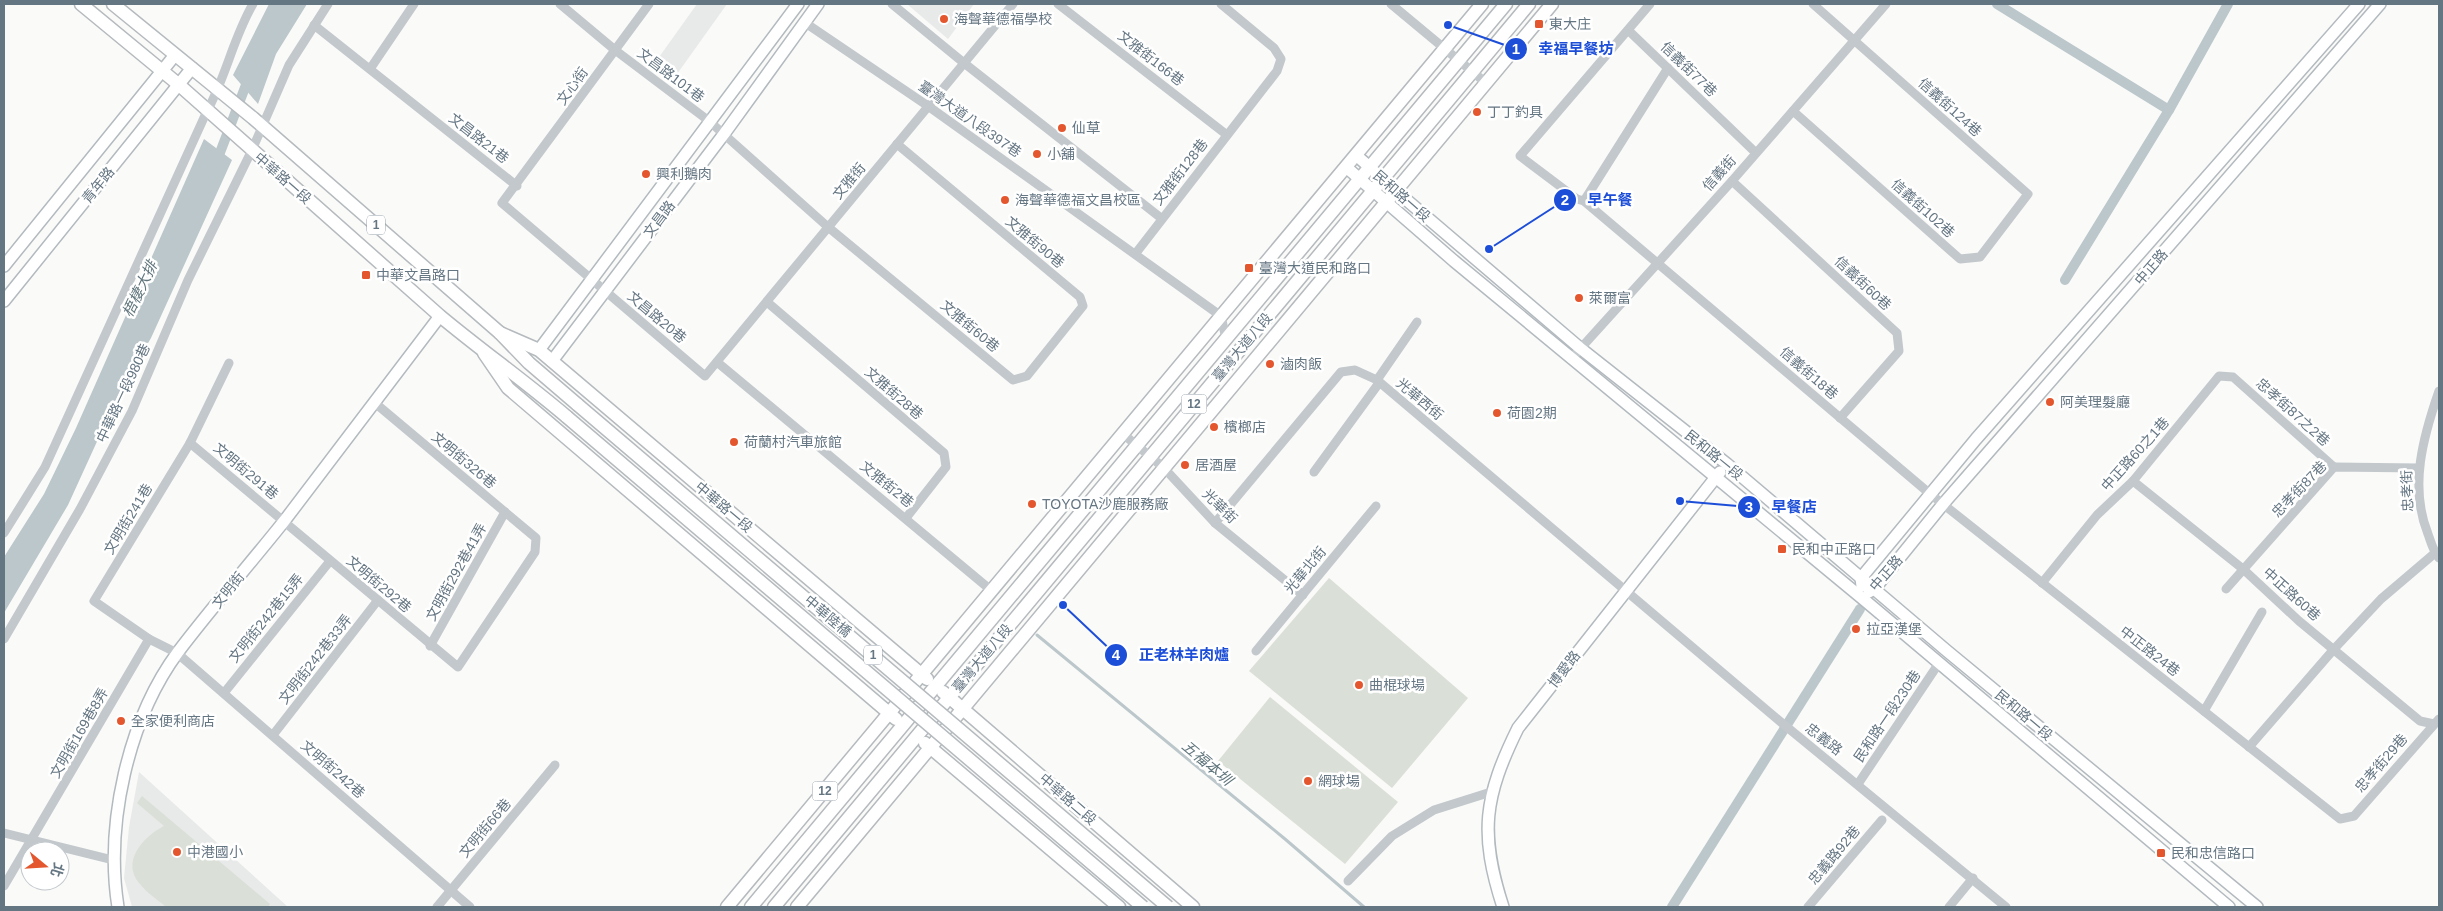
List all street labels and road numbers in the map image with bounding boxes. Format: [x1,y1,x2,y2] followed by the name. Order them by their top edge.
[1115,27,1187,89] street label: 文雅街166巷
[1658,38,1720,100] street label: 信義街77巷
[634,45,708,105] street label: 文昌路101巷
[553,64,591,108] street label: 文心街
[1915,75,1985,139] street label: 信義街124巷
[916,78,1024,160] street label: 臺灣大道八段397巷
[446,110,512,166] street label: 文昌路21巷
[1149,136,1211,208] street label: 文雅街128巷
[251,149,315,207] street label: 中華路一段
[1699,152,1739,194] street label: 信義街
[829,160,869,202] street label: 文雅街
[79,164,117,206] street label: 青年路
[1370,167,1434,225] street label: 民和路一段
[1888,176,1958,240] street label: 信義街102巷
[640,197,678,241] street label: 文昌路
[1002,213,1068,271] street label: 文雅街90巷
[367,216,385,234] road number: 1
[2131,246,2171,288] street label: 中正路
[1831,253,1895,313] street label: 信義街60巷
[624,288,690,346] street label: 文昌路20巷
[937,297,1003,355] street label: 文雅街60巷
[1209,310,1275,384] street label: 臺灣大道八段
[93,341,153,445] street label: 中華路一段980巷
[1777,343,1841,403] street label: 信義街18巷
[862,363,926,423] street label: 文雅街28巷
[1393,375,1447,423] street label: 光華西街
[2253,375,2333,449] street label: 忠孝街87之2巷
[1182,394,1206,414] road number: 12
[2098,414,2172,494] street label: 中正路60之1巷
[1682,427,1746,483] street label: 民和路一段
[428,428,500,492] street label: 文明街326巷
[210,439,282,503] street label: 文明街291巷
[857,458,917,510] street label: 文雅街2巷
[2268,458,2330,520] street label: 忠孝街87巷
[2398,470,2416,512] street label: 忠孝街
[692,478,756,536] street label: 中華路一段
[101,481,155,557] street label: 文明街241巷
[1199,486,1241,526] street label: 光華街
[423,520,489,624] street label: 文明街292巷41弄
[1281,543,1329,597] street label: 光華北街
[343,552,415,616] street label: 文明街292巷
[1866,552,1906,594] street label: 中正路
[2260,564,2324,624] street label: 中正路60巷
[209,569,247,611] street label: 文明街
[226,571,306,665] street label: 文明街242巷15弄
[801,592,855,640] street label: 中華陸橋
[275,611,355,707] street label: 文明街242巷33弄
[949,621,1015,695] street label: 臺灣大道八段
[2117,623,2183,679] street label: 中正路24巷
[864,646,882,664] road number: 1
[1545,648,1583,690] street label: 博愛路
[1850,667,1924,765] street label: 民和路一段230巷
[47,685,111,781] street label: 文明街169巷8弄
[1992,686,2056,744] street label: 民和路一段
[1803,720,1845,758] street label: 忠義路
[2351,731,2411,795] street label: 忠孝街29巷
[298,737,368,801] street label: 文明街242巷
[1036,770,1100,828] street label: 中華路二段
[812,781,838,800] road number: 12
[456,795,514,861] street label: 文明街66巷
[1805,822,1863,888] street label: 忠義路92巷

